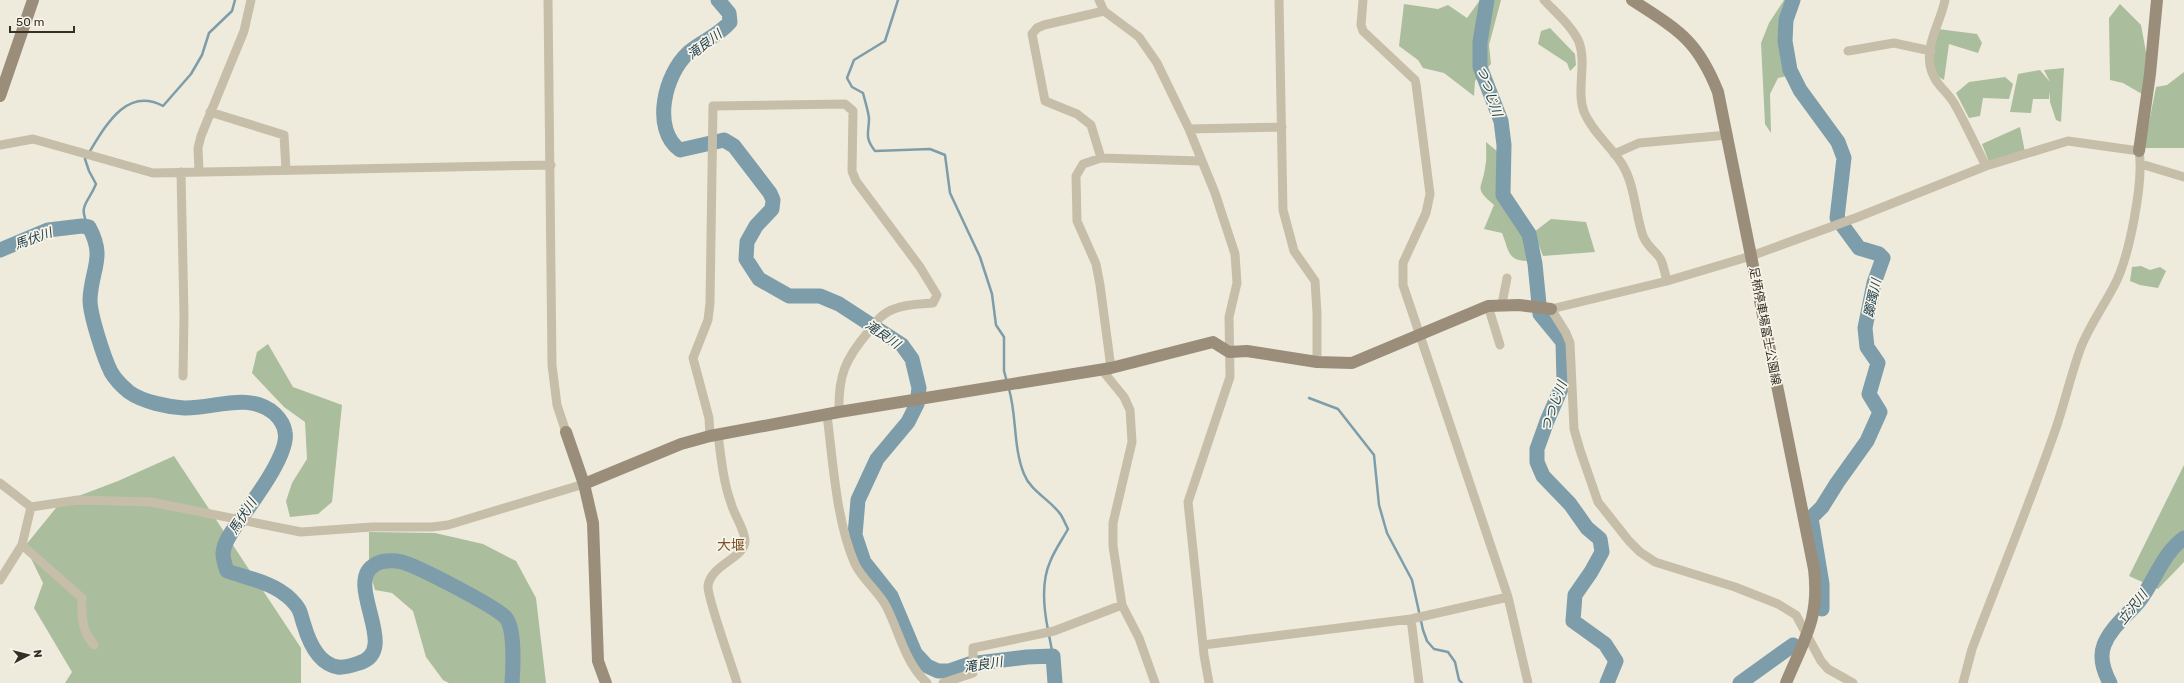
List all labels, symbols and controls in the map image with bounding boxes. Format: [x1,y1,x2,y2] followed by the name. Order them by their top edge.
[10,8,74,34] scale bar
[16,15,44,29] text: 50 m
[684,25,726,62] water label: 滝良川
[1474,64,1506,120] water label: つつじ川
[12,224,56,252] water label: 馬伏川
[1747,266,1783,386] street label: 足柄停車場富士公園線
[1861,276,1884,319] water label: 躑躅川
[862,317,905,353] water label: 滝良川
[1538,377,1570,433] water label: つつじ川
[226,494,260,537] water label: 馬伏川
[717,537,745,554] district label: 大堰
[2114,586,2152,627] water label: 立沢川
[8,635,48,675] north arrow
[30,649,44,659] text: N
[963,654,1005,675] water label: 滝良川

